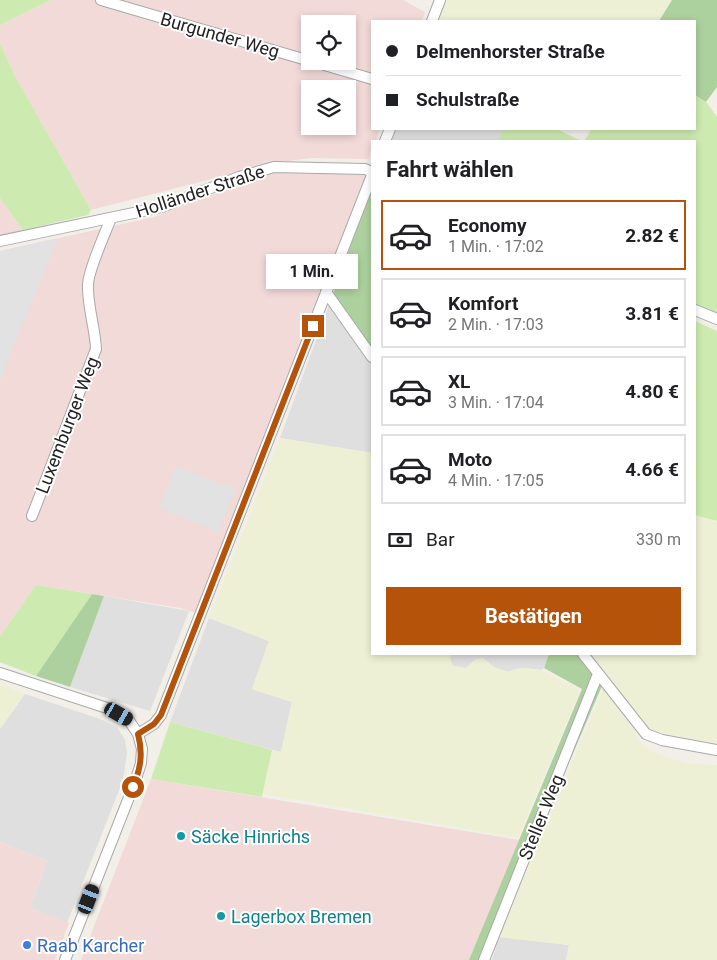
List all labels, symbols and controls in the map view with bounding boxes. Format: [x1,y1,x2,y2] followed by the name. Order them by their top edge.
[158,8,282,62] street label: Burgunder Weg
[301,15,356,135] map controls
[301,15,356,70] button: locate
[416,40,605,63] text: Delmenhorster Straße
[301,80,356,135] button: layers
[416,88,519,111] text: Schulstraße
[386,157,514,182] text: Fahrt wählen
[133,160,267,222] street label: Holländer Straße
[388,213,433,258] icon: car
[448,214,527,237] text: Economy
[625,224,679,247] text: 2.82 €
[448,237,544,256] text: 1 Min. · 17:02
[267,254,359,288] callout: 1 Min.
[289,262,335,281] text: 1 Min.
[388,291,433,336] icon: car
[448,292,518,315] text: Komfort
[625,302,679,325] text: 3.81 €
[302,315,324,337] route end
[448,315,544,334] text: 2 Min. · 17:03
[31,354,103,496] street label: Luxemburger Weg
[388,369,433,414] icon: car
[448,370,470,393] text: XL
[625,380,679,403] text: 4.80 €
[448,393,544,412] text: 3 Min. · 17:04
[388,447,433,492] icon: car
[448,448,492,471] text: Moto
[625,458,679,481] text: 4.66 €
[448,471,544,490] text: 4 Min. · 17:05
[386,526,414,554] icon: cash
[426,528,455,551] text: Bar
[636,530,681,549] text: 330 m
[386,587,681,645] button: Bestätigen
[102,700,135,728] car
[514,771,568,863] street label: Steller Weg
[122,776,144,798] route start
[191,826,310,847] place label: Säcke Hinrichs
[175,830,187,842] marker: Säcke Hinrichs
[76,882,101,916] car
[231,906,372,927] place label: Lagerbox Bremen
[215,910,227,922] marker: Lagerbox Bremen
[37,935,144,956] place label: Raab Karcher
[21,939,33,951] marker: Raab Karcher

